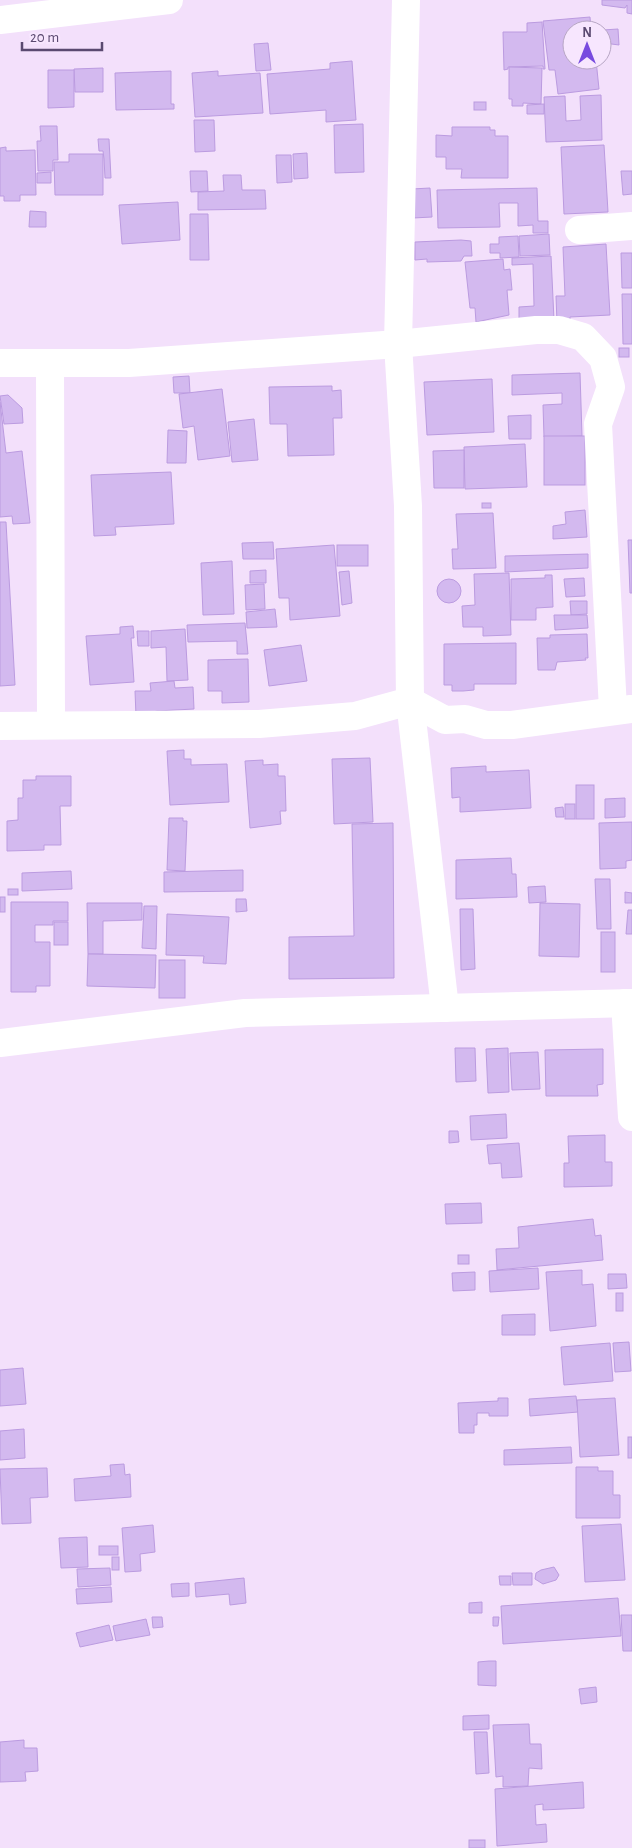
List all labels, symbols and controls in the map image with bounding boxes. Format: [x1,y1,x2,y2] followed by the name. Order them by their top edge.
[22,20,102,52] scale bar
[562,20,612,70] north arrow
[582,26,592,40] text: N
[30,30,59,45] text: 20 m

